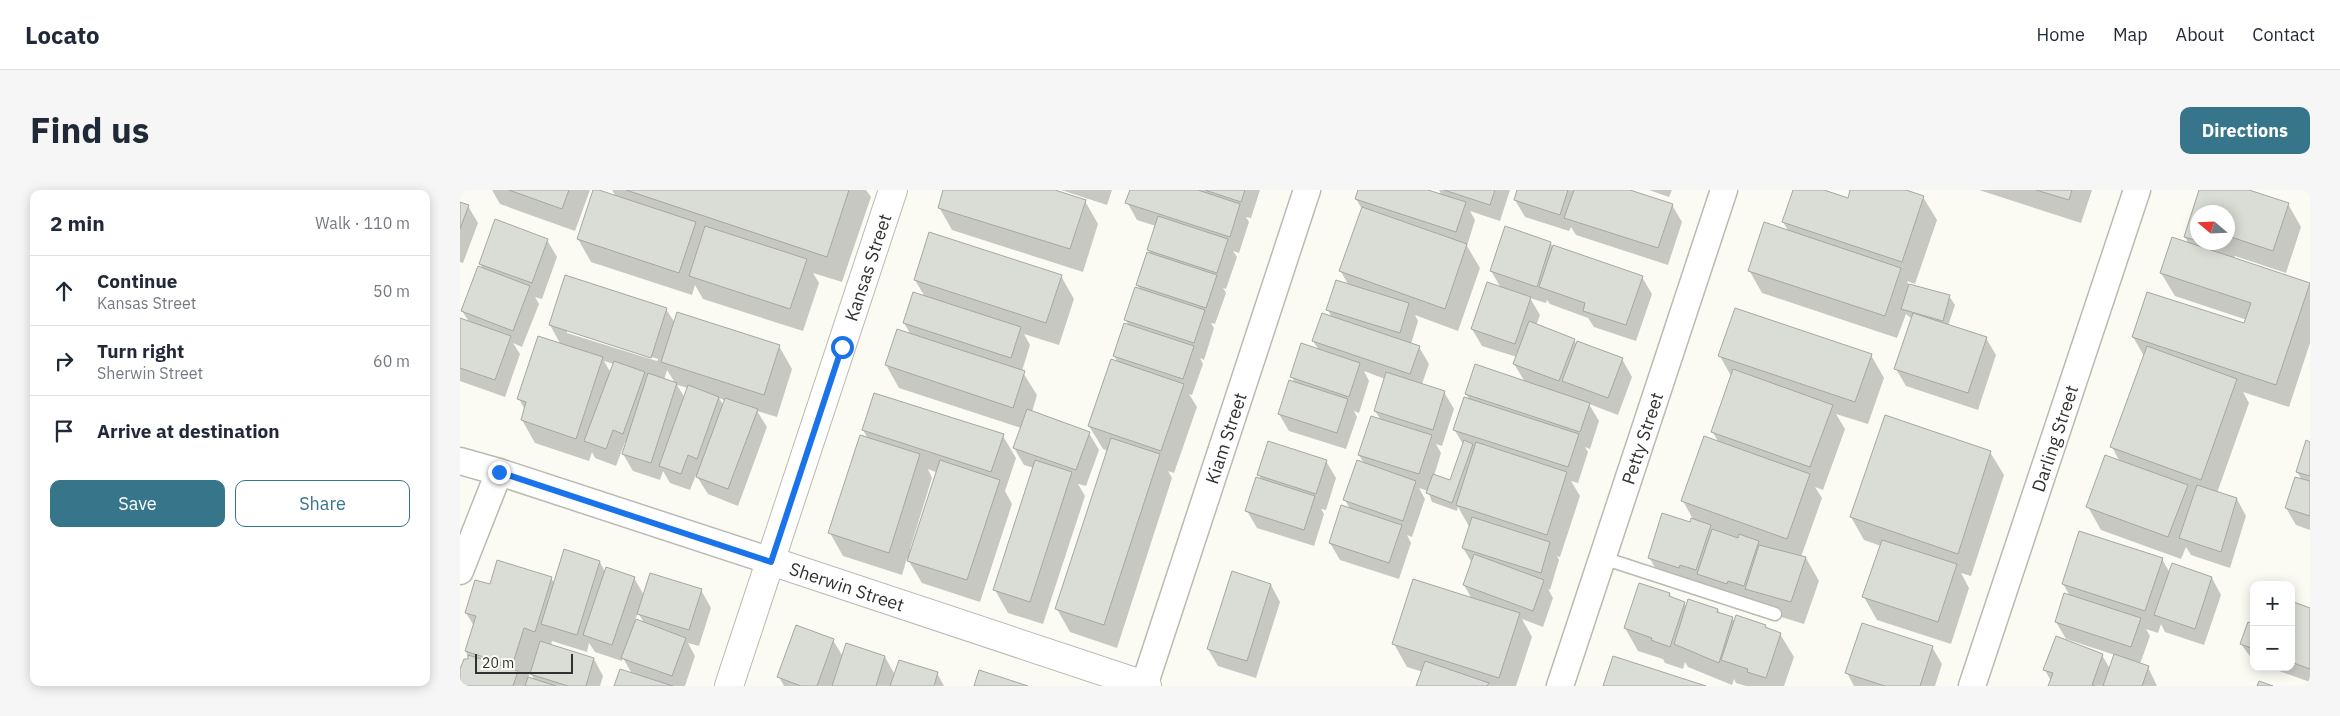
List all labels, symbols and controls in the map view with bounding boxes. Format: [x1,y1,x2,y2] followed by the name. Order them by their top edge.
[25,19,100,51] text: Locato
[2037,23,2085,46] text: Home
[2113,23,2148,46] text: Map
[2176,23,2224,46] text: About
[2252,23,2315,46] text: Contact
[30,107,149,153] text: Find us
[2180,107,2310,154] button: Directions
[2190,205,2235,250] north arrow
[50,209,105,237] text: 2 min
[839,211,896,324] street label: Kansas Street
[315,213,410,233] text: Walk · 110 m
[97,269,177,293] text: Continue
[50,277,78,305] icon: ahead
[373,281,410,301] text: 50 m
[97,293,196,313] text: Kansas Street
[831,336,854,359] route start
[97,339,184,363] text: Turn right
[50,347,78,375] icon: right
[373,351,410,371] text: 60 m
[97,363,203,383] text: Sherwin Street
[2026,382,2083,495] street label: Darling Street
[1200,389,1251,487] street label: Kiam Street
[1616,389,1668,487] street label: Petty Street
[50,417,78,445] icon: arrive
[97,419,280,443] text: Arrive at destination
[488,461,511,484] route end
[50,480,225,527] button: Save
[235,480,410,527] button: Share
[787,556,907,616] street label: Sherwin Street
[2250,581,2295,671] map controls
[2250,581,2295,626] button: +
[2250,626,2295,671] button: −
[475,651,572,674] scale bar
[482,654,514,672] text: 20 m

